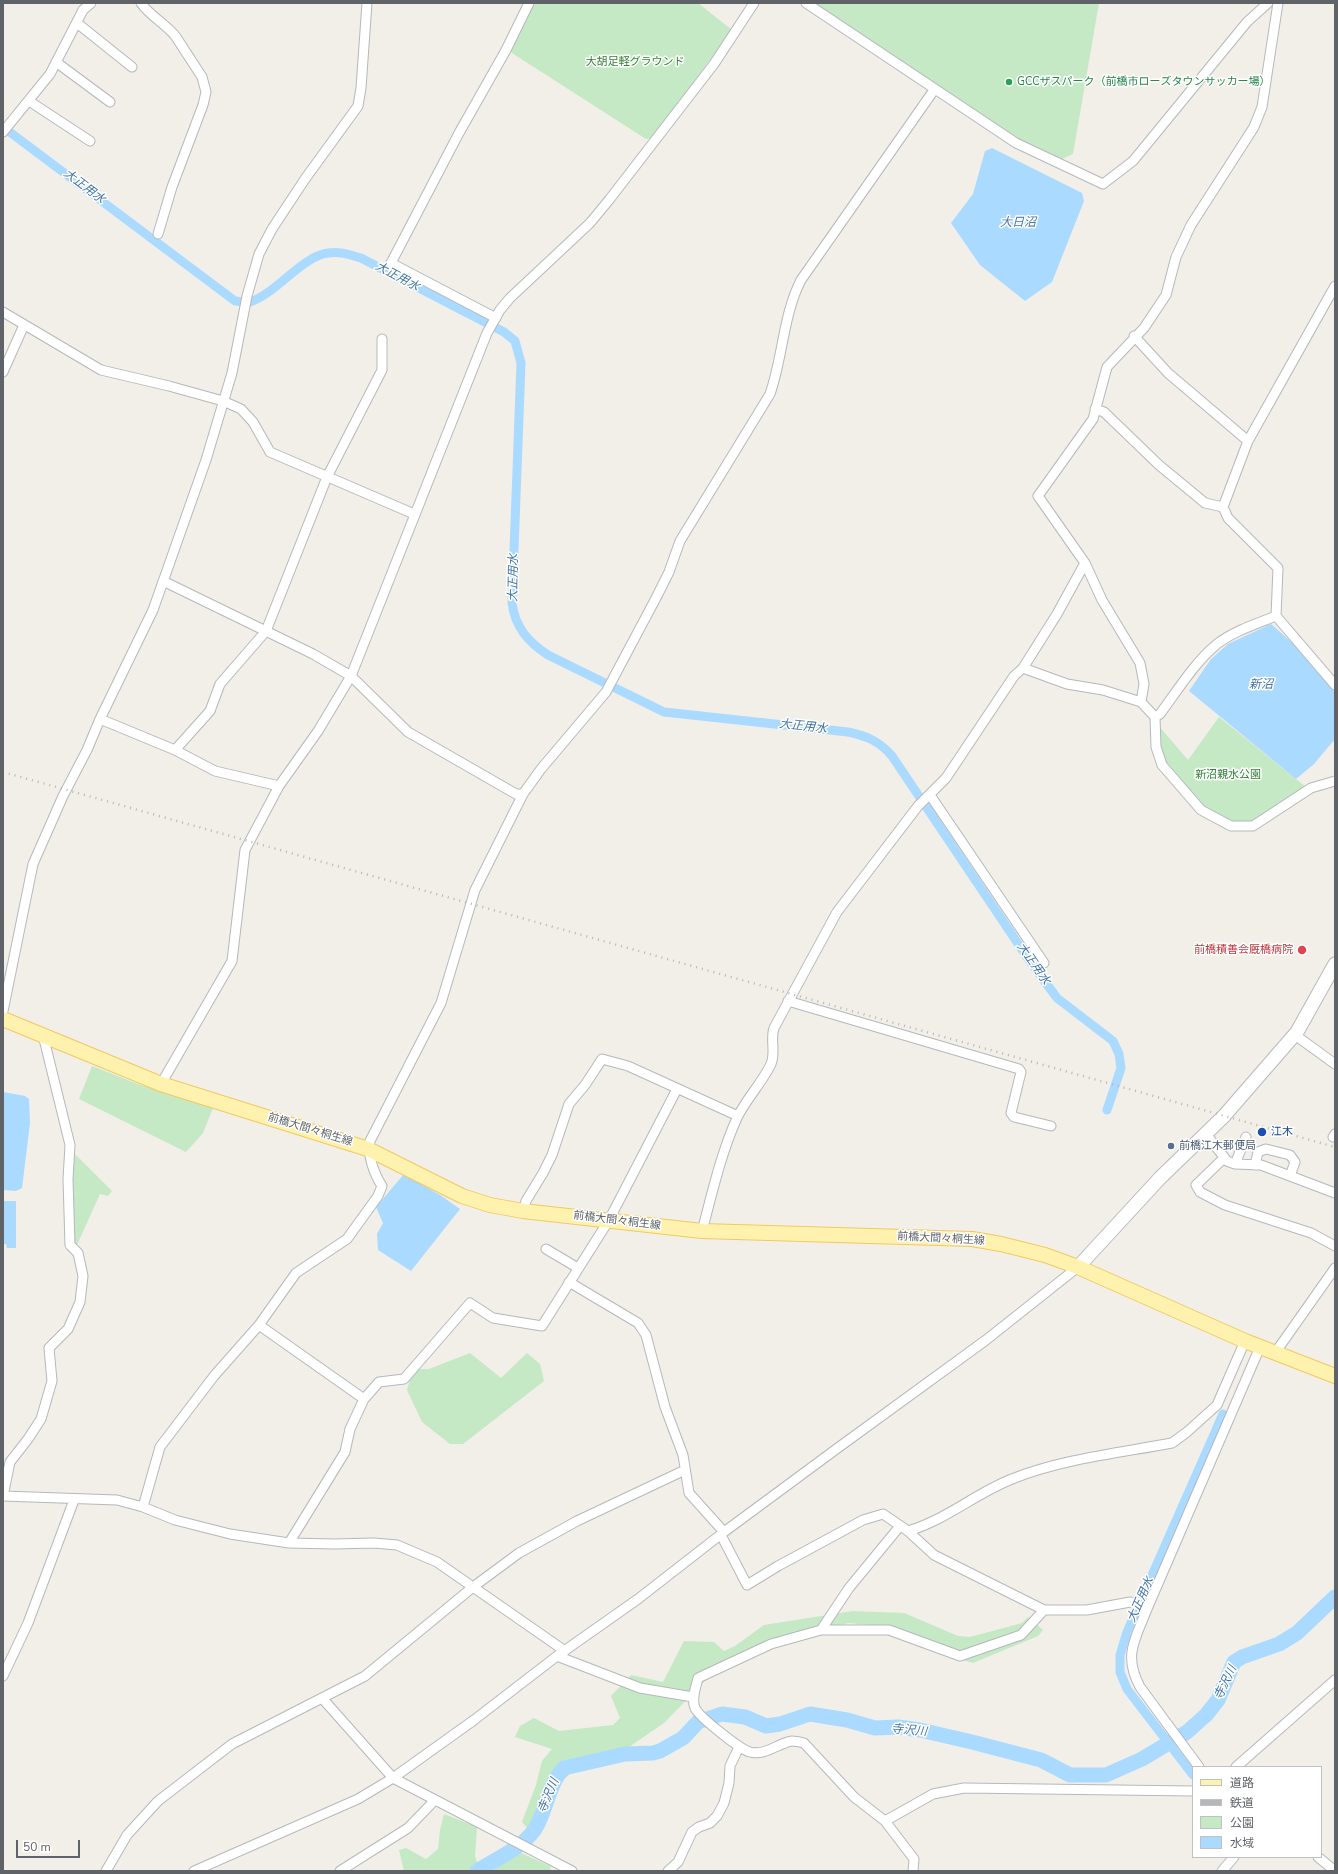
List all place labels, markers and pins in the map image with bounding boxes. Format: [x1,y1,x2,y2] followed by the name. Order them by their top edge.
[1017,75,1271,89] place label: GCCザスパーク（前橋市ローズタウンサッカー場）
[1004,77,1014,87] marker: GCCザスパーク（前橋市ローズタウンサッカー場）
[1194,943,1293,957] place label: 前橋積善会厩橋病院
[1296,944,1308,956] marker: 前橋積善会厩橋病院
[1271,1125,1293,1139] place label: 江木
[1256,1126,1268,1138] marker: 江木
[1179,1139,1256,1153] place label: 前橋江木郵便局
[1166,1141,1176,1151] marker: 前橋江木郵便局

